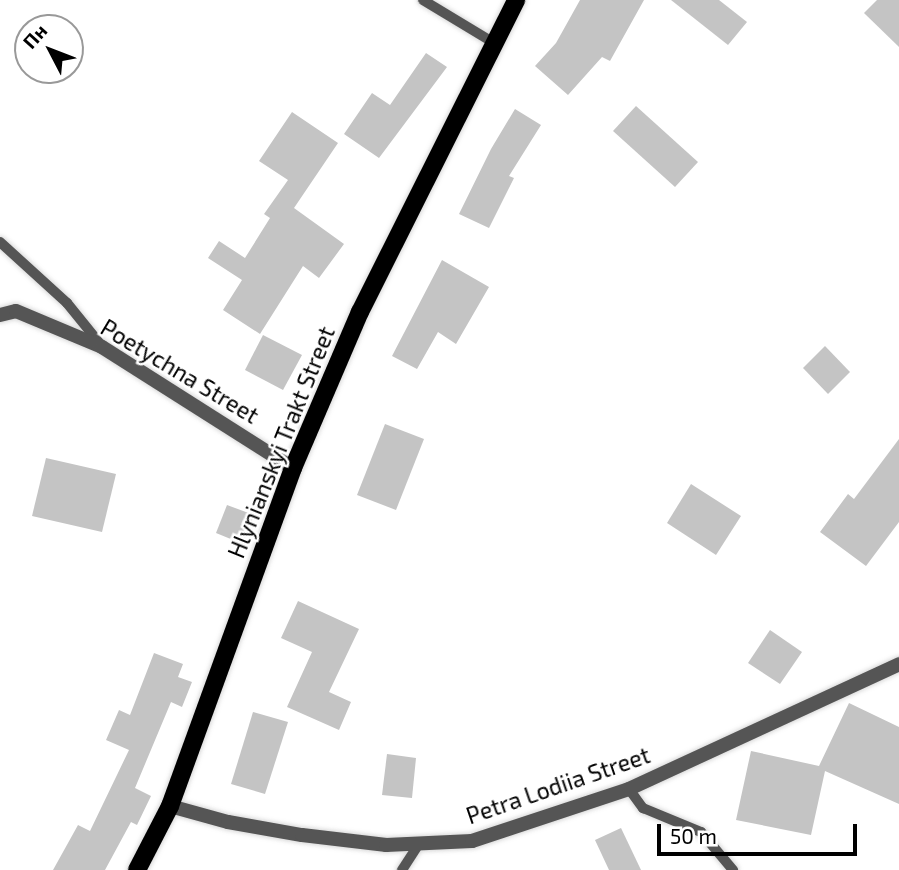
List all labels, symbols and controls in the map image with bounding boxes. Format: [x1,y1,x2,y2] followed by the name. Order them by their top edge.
[14,14,84,84] north arrow
[18,19,51,53] text: Пн
[96,313,264,429] street label: Poetychna Street
[222,322,340,562] street label: Hlynianskyi Trakt Street
[462,741,654,829] street label: Petra Lodiia Street
[661,810,860,854] scale bar
[670,823,717,848] text: 50 m

